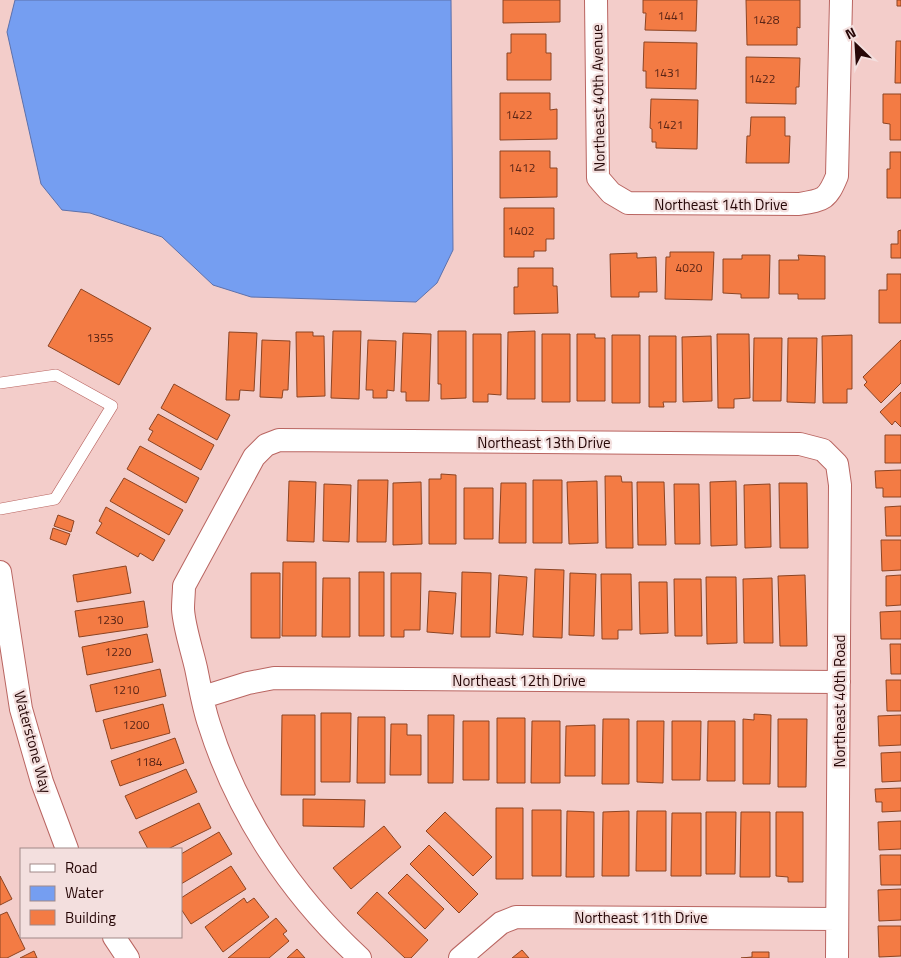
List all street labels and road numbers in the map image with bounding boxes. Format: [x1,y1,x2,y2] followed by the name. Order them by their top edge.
[585,24,611,172] street label: Northeast 40th Avenue
[654,193,788,216] street label: Northeast 14th Drive
[477,431,611,454] street label: Northeast 13th Drive
[828,634,851,768] street label: Northeast 40th Road
[452,669,586,692] street label: Northeast 12th Drive
[8,688,58,796] street label: Waterstone Way
[574,906,708,929] street label: Northeast 11th Drive

